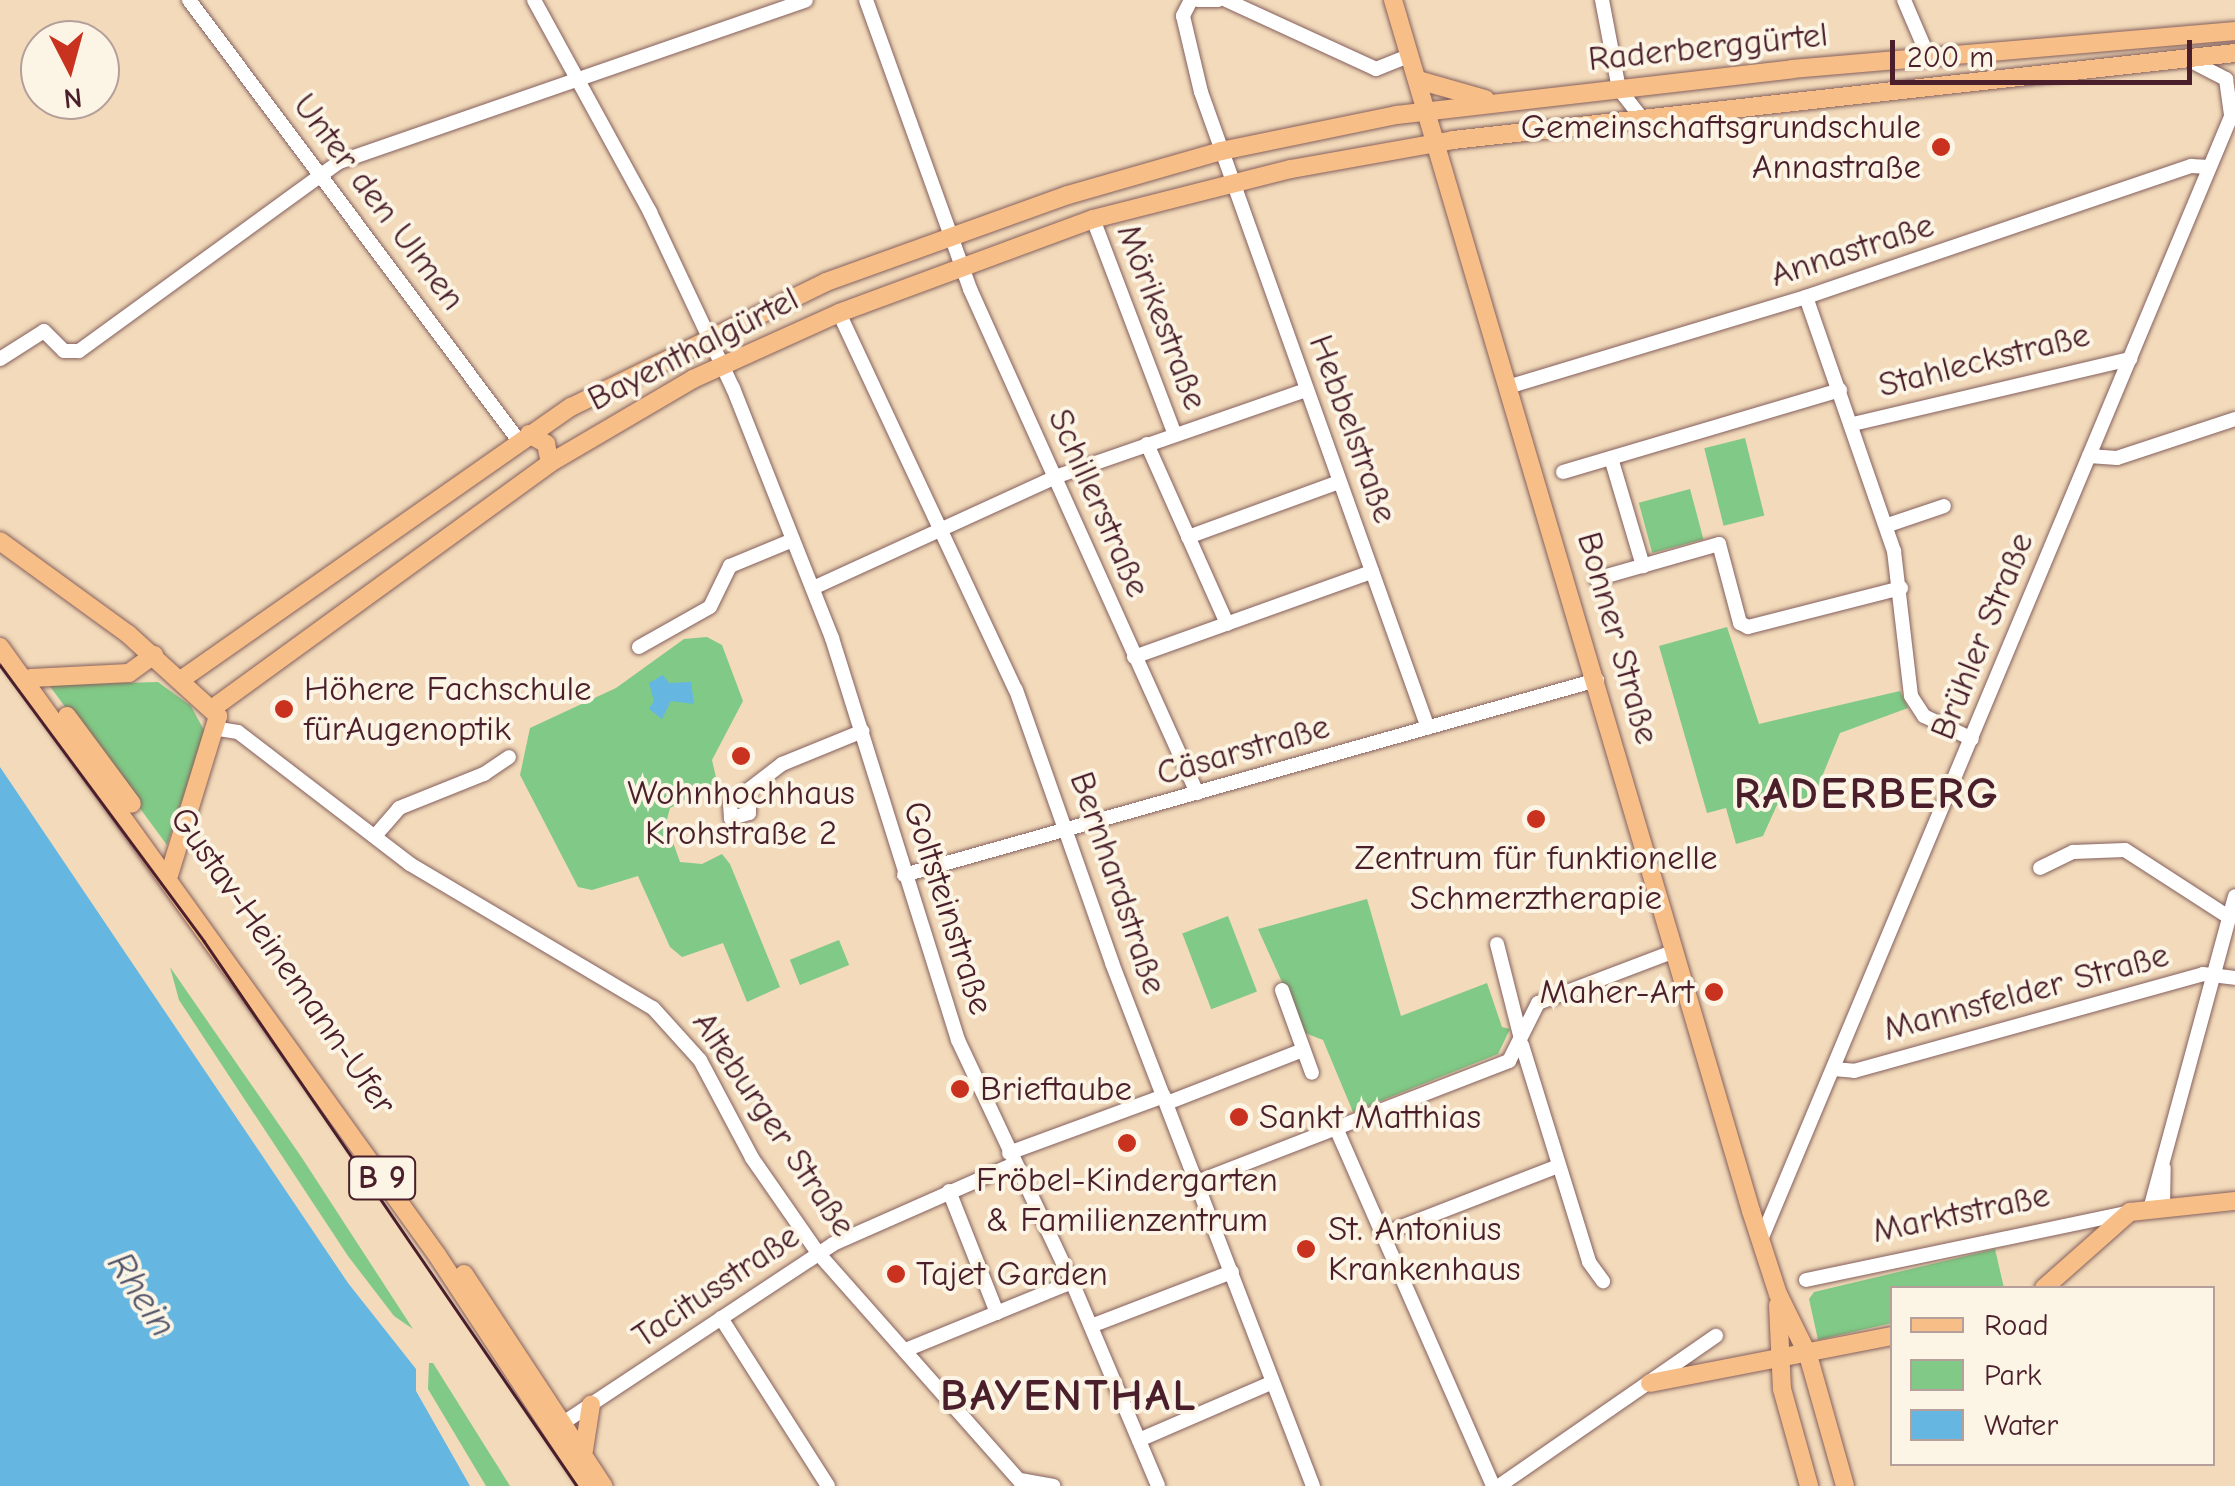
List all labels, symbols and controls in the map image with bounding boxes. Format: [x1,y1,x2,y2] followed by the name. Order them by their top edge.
[1586,14,1830,80] street label: Raderberggürtel
[20,20,120,120] north arrow
[1895,20,2198,82] scale bar
[1907,40,1994,75] text: 200 m
[62,81,84,115] text: N
[284,85,474,319] street label: Unter den Ulmen
[1521,106,1921,188] place label: Gemeinschaftsgrundschule Annastraße
[1930,136,1952,158] marker: Gemeinschaftsgrundschule Annastraße
[1765,204,1939,296] street label: Annastraße
[1107,218,1217,416] street label: Mörikestraße
[581,278,805,420] street label: Bayenthalgürtel
[1874,314,2094,406] street label: Stahleckstraße
[1300,329,1406,529] street label: Hebbelstraße
[1039,402,1159,604] street label: Schillerstraße
[1921,526,2043,746] street label: Brühler Straße
[1568,527,1668,749] street label: Bonner Straße
[304,668,592,750] place label: Höhere Fachschule fürAugenoptik
[273,698,295,720] marker: Höhere Fachschule fürAugenoptik
[1152,705,1334,795] street label: Cäsarstraße
[730,745,752,767] marker: Wohnhochhaus Krohstraße 2
[1060,766,1176,1000] street label: Bernhardstraße
[1734,767,2000,821] district label: RADERBERG
[627,772,855,854] place label: Wohnhochhaus Krohstraße 2
[894,796,1002,1020] street label: Goltsteinstraße
[161,799,405,1123] street label: Gustav-Heinemann-Ufer
[1523,806,1549,832] marker: Zentrum für funktionelle Schmerztherapie
[1354,837,1718,919] place label: Zentrum für funktionelle Schmerztherapie
[1879,934,2173,1050] street label: Mannsfelder Straße
[1539,971,1694,1013] place label: Maher-Art
[1703,981,1725,1003] marker: Maher-Art
[683,1004,865,1244] street label: Alteburger Straße
[980,1068,1132,1110] place label: Brieftaube
[949,1078,971,1100] marker: Brieftaube
[1259,1096,1481,1138] place label: Sankt Matthias
[1228,1106,1250,1128] marker: Sankt Matthias
[1116,1132,1138,1154] marker: Fröbel-Kindergarten & Familienzentrum
[347,1151,417,1205] road number: B 9
[976,1159,1278,1241] place label: Fröbel-Kindergarten & Familienzentrum
[1869,1174,2053,1252] street label: Marktstraße
[1328,1208,1521,1290] place label: St. Antonius Krankenhaus
[625,1215,807,1357] street label: Tacitusstraße
[1293,1236,1319,1262] marker: St. Antonius Krankenhaus
[97,1244,185,1346] water label: Rhein
[916,1253,1108,1295] place label: Tajet Garden
[885,1263,907,1285] marker: Tajet Garden
[1890,1286,2215,1466] legend
[1984,1308,2049,1343] text: Road
[1984,1358,2041,1393] text: Park
[940,1369,1198,1423] district label: BAYENTHAL
[1984,1408,2058,1443] text: Water

